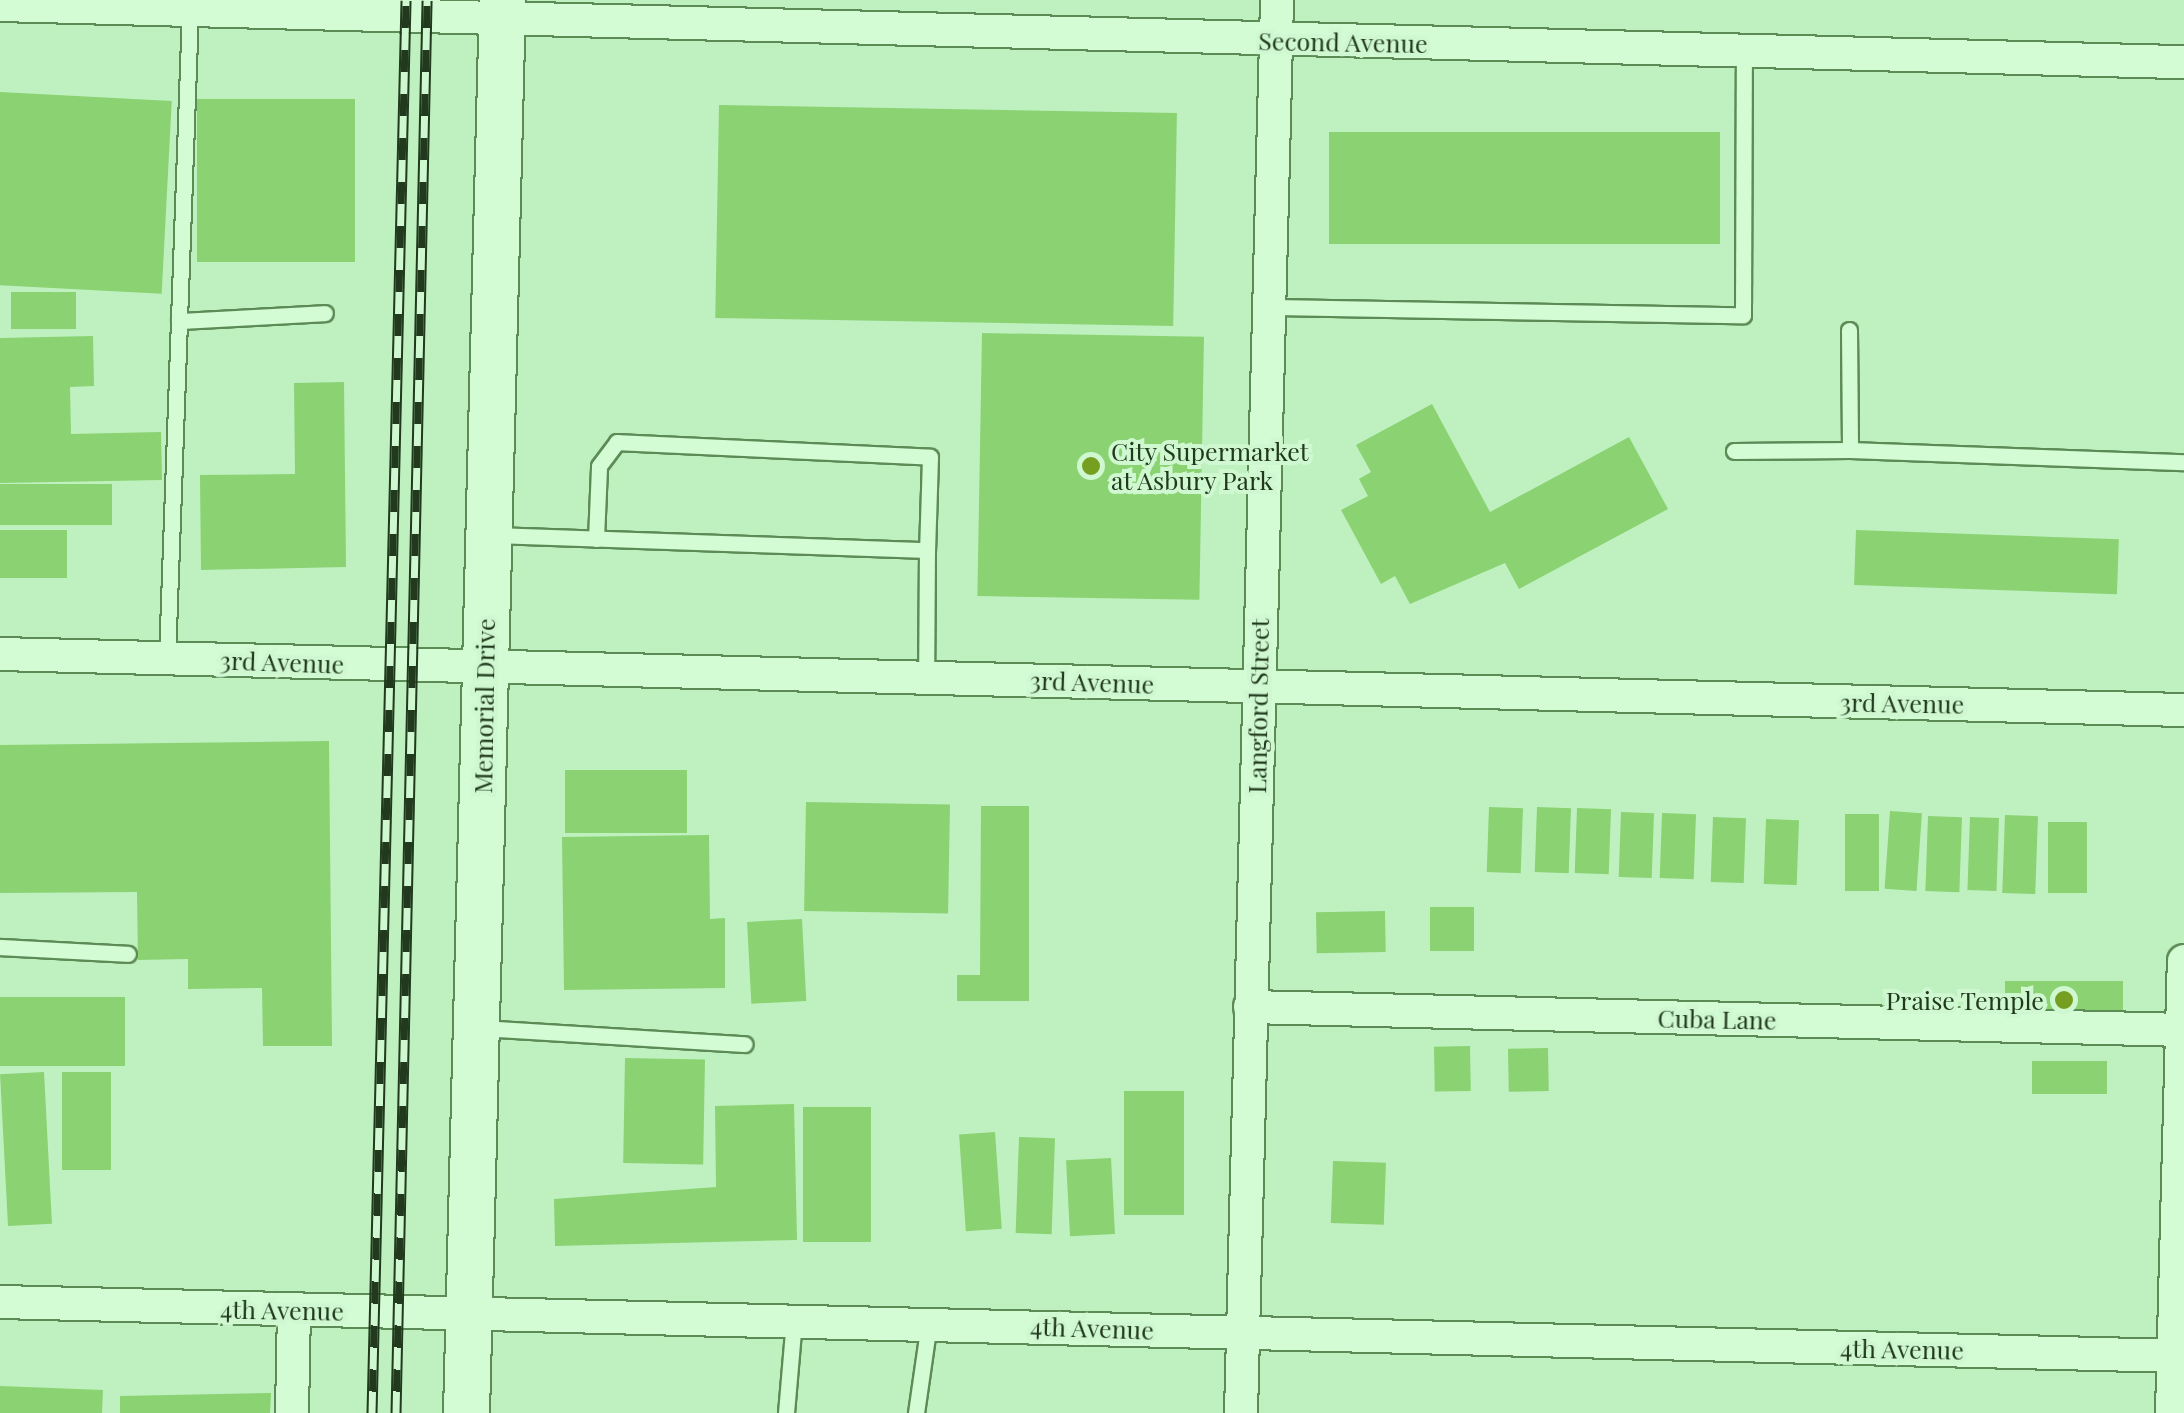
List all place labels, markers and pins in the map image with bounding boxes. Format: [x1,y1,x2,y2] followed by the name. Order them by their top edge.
[1111,437,1309,496] place label: City Supermarket at Asbury Park
[1080,455,1102,477] marker: City Supermarket at Asbury Park
[1885,985,2044,1015] place label: Praise Temple
[2053,989,2075,1011] marker: Praise Temple

